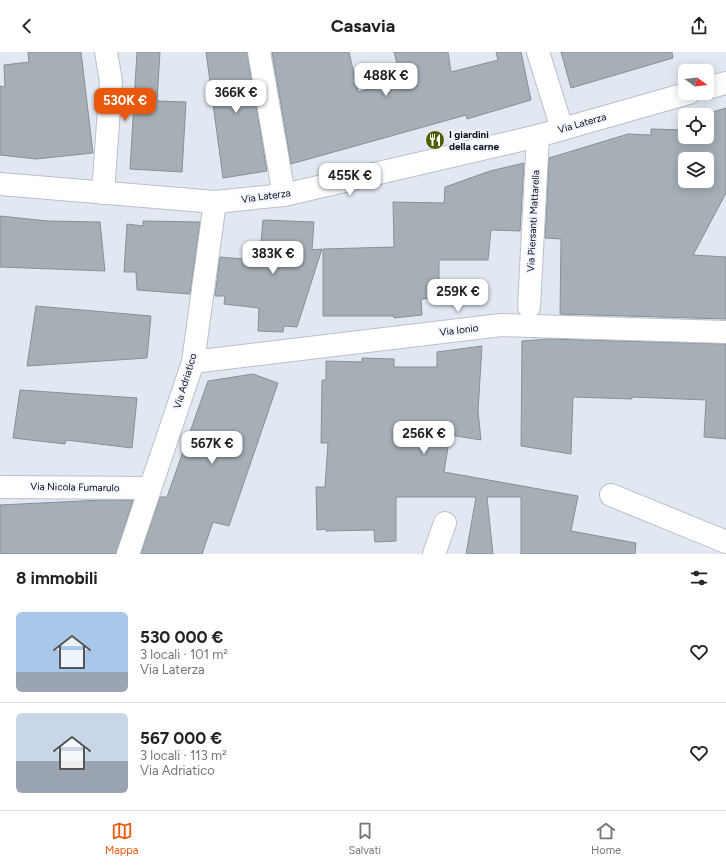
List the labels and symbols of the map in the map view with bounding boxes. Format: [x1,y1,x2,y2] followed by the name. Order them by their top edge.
[353,63,419,97] pin: 488K €
[678,64,714,100] north arrow
[203,80,269,114] pin: 366K €
[92,88,158,122] pin: 530K €
[556,110,608,136] street label: Via Laterza
[449,128,499,153] place label: I giardini della carne
[424,129,446,151] restaurant icon: I giardini della carne
[317,163,383,197] pin: 455K €
[524,170,542,272] street label: Via Piersanti Mattarella
[240,186,292,206] street label: Via Laterza
[240,241,306,275] pin: 383K €
[425,279,491,313] pin: 259K €
[439,321,479,339] street label: Via Ionio
[170,351,200,410] street label: Via Adriatico
[391,421,457,455] pin: 256K €
[179,431,245,465] pin: 567K €
[30,480,120,494] street label: Via Nicola Fumarulo

